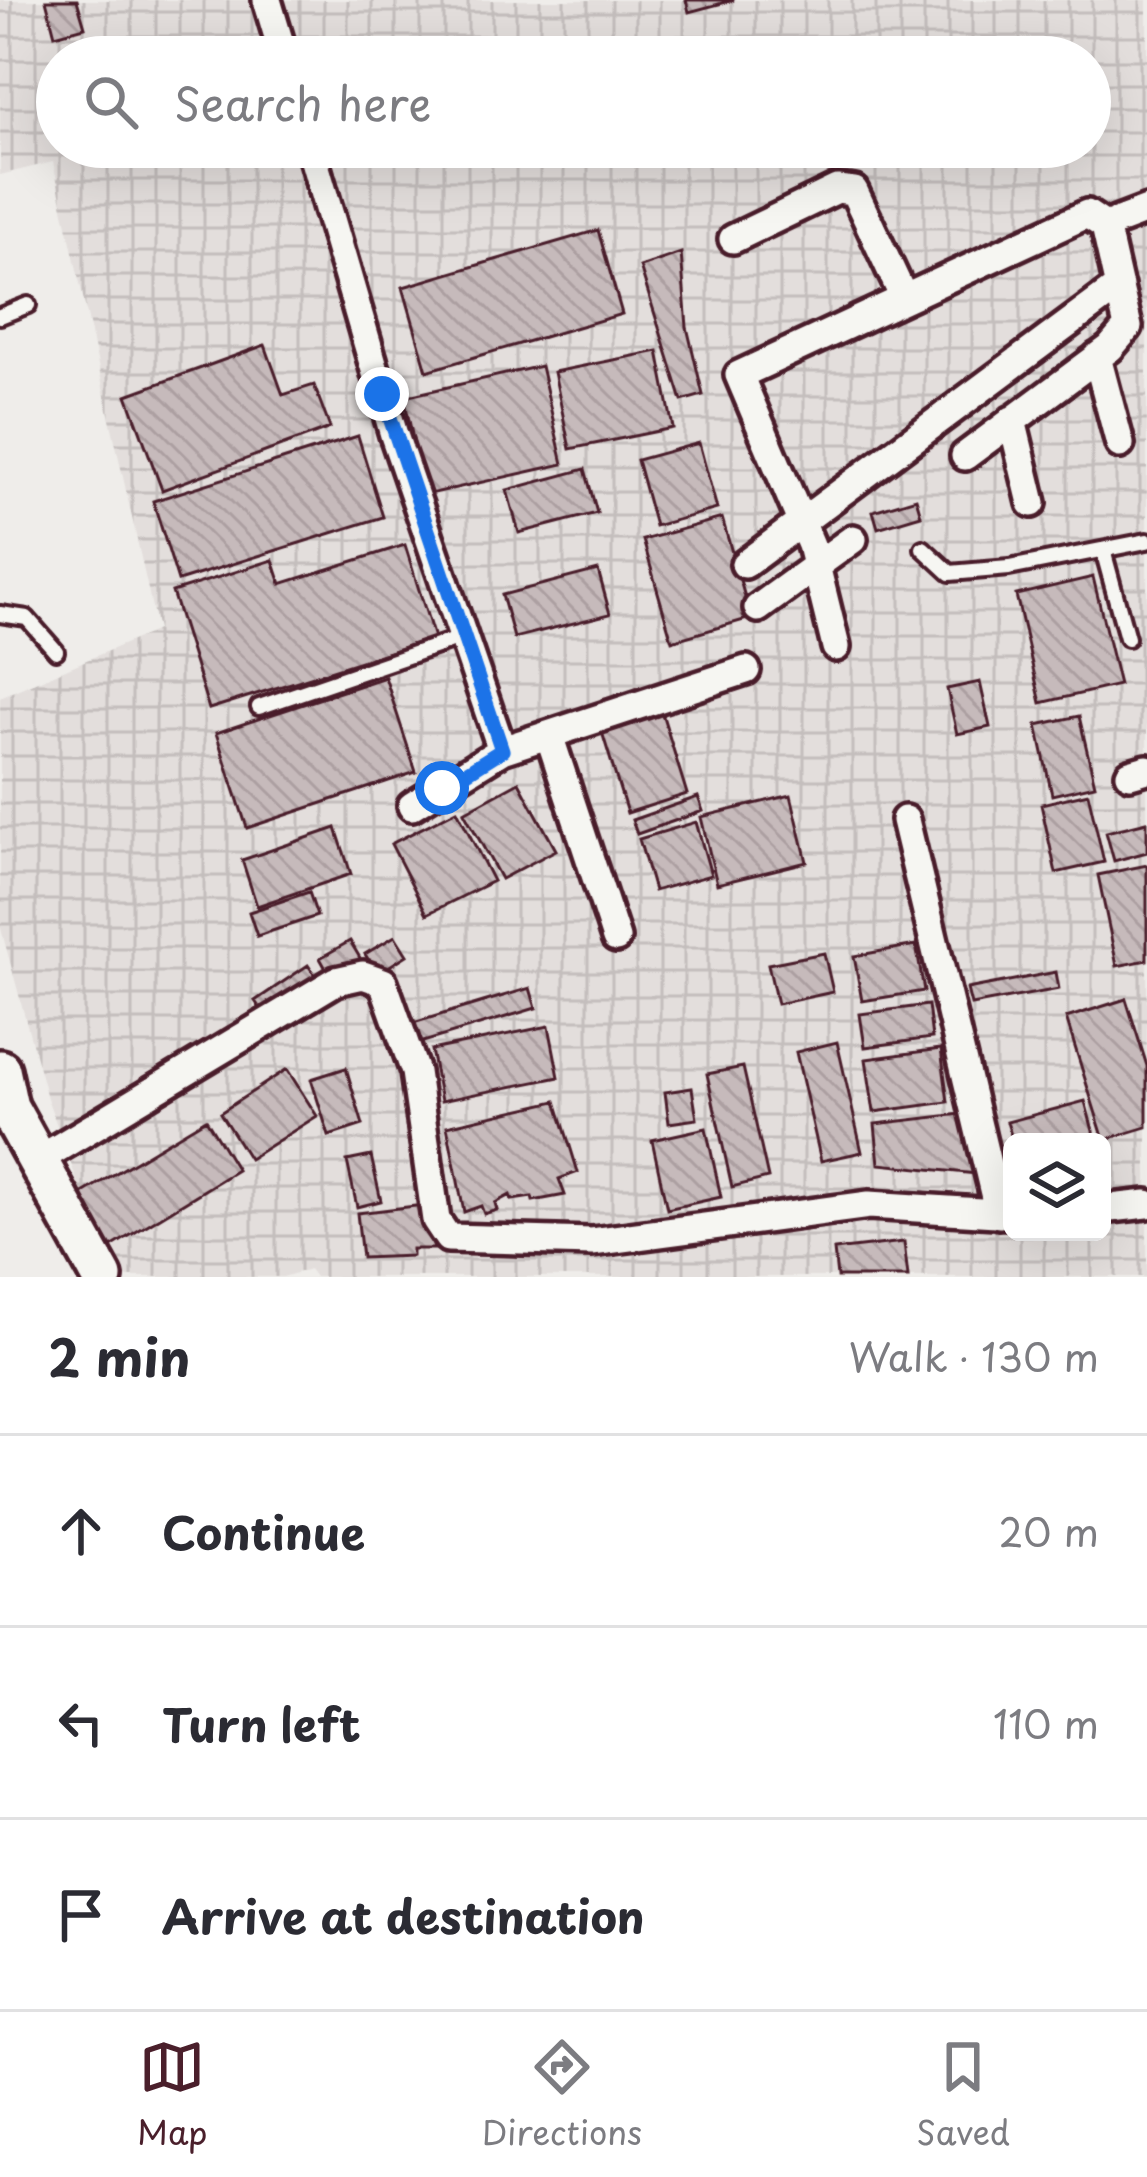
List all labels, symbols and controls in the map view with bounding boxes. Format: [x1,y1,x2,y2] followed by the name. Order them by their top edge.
[36,36,1111,168] search box
[174,68,431,136] text: Search here
[78,69,144,135] icon: search
[355,367,409,421] route end
[415,761,469,815] route start
[1003,1133,1111,1241] map controls
[1003,1133,1111,1241] button: layers
[48,1317,190,1394] text: 2 min
[849,1326,1099,1385] text: Walk · 130 m
[162,1497,365,1565] text: Continue
[48,1498,114,1564] icon: ahead
[998,1501,1099,1560] text: 20 m
[162,1689,361,1757] text: Turn left
[48,1690,114,1756] icon: left
[993,1693,1099,1752] text: 110 m
[162,1881,645,1949] text: Arrive at destination
[48,1882,114,1948] icon: arrive
[137,2034,208,2156] tab: Map
[482,2034,642,2156] tab: Directions
[916,2034,1010,2156] tab: Saved

